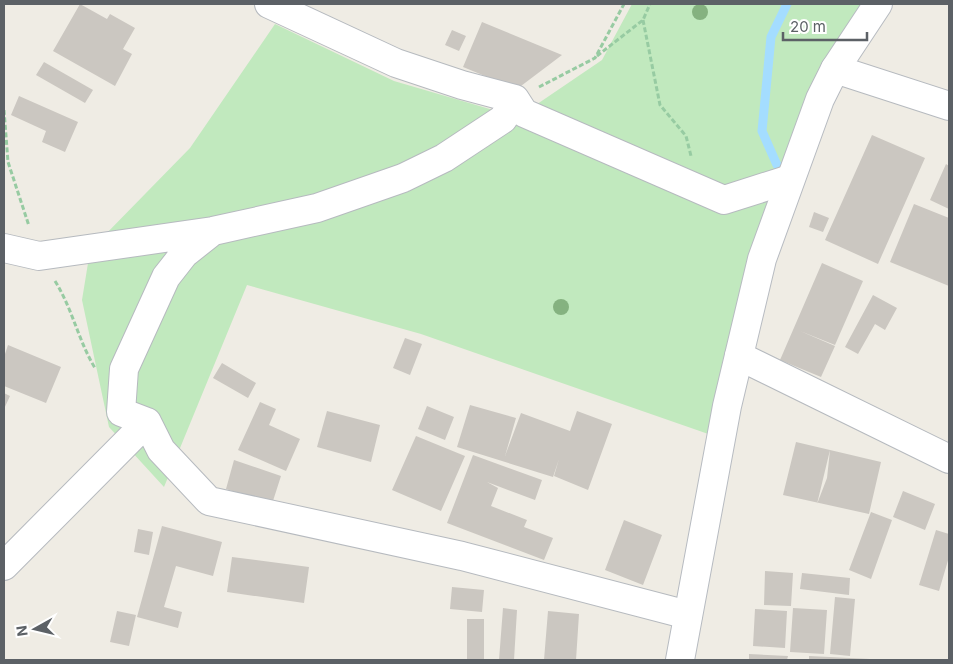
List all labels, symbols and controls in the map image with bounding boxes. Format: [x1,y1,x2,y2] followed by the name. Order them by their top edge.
[783,10,867,42] scale bar
[790,17,826,36] text: 20 m
[10,604,60,654] north arrow
[12,624,31,637] text: N

